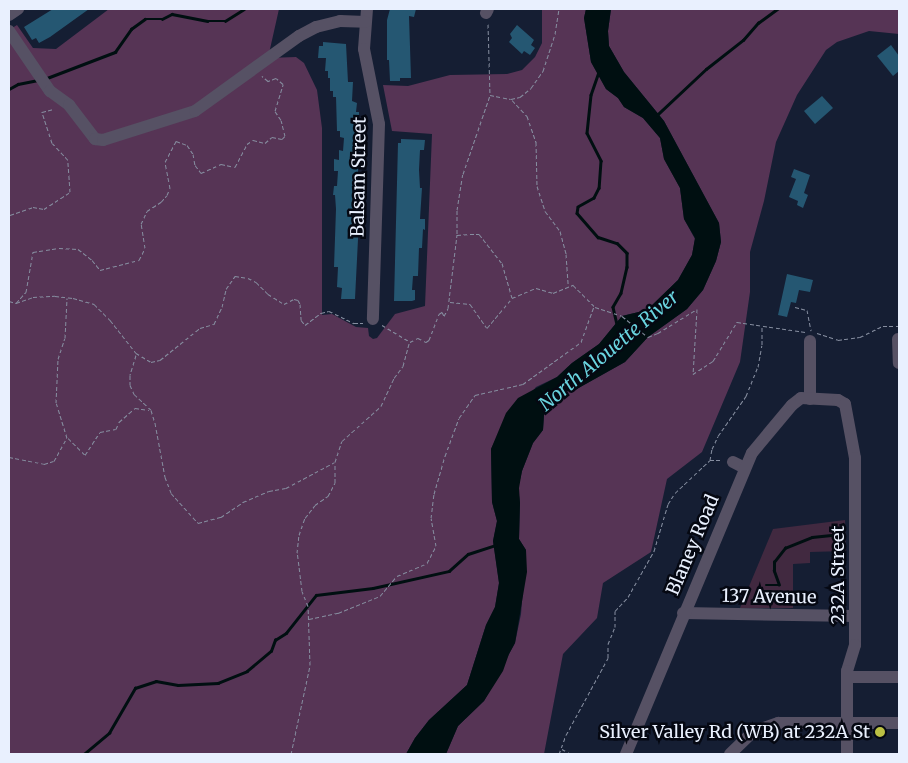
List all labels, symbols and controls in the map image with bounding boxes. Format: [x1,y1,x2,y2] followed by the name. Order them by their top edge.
[347,117,371,237] street label: Balsam Street
[535,286,683,416] water label: North Alouette River
[662,492,724,598] street label: Blaney Road
[827,525,849,625] street label: 232A Street
[721,585,817,609] street label: 137 Avenue
[599,721,870,743] place label: Silver Valley Rd (WB) at 232A St
[874,726,886,738] marker: Silver Valley Rd (WB) at 232A St

